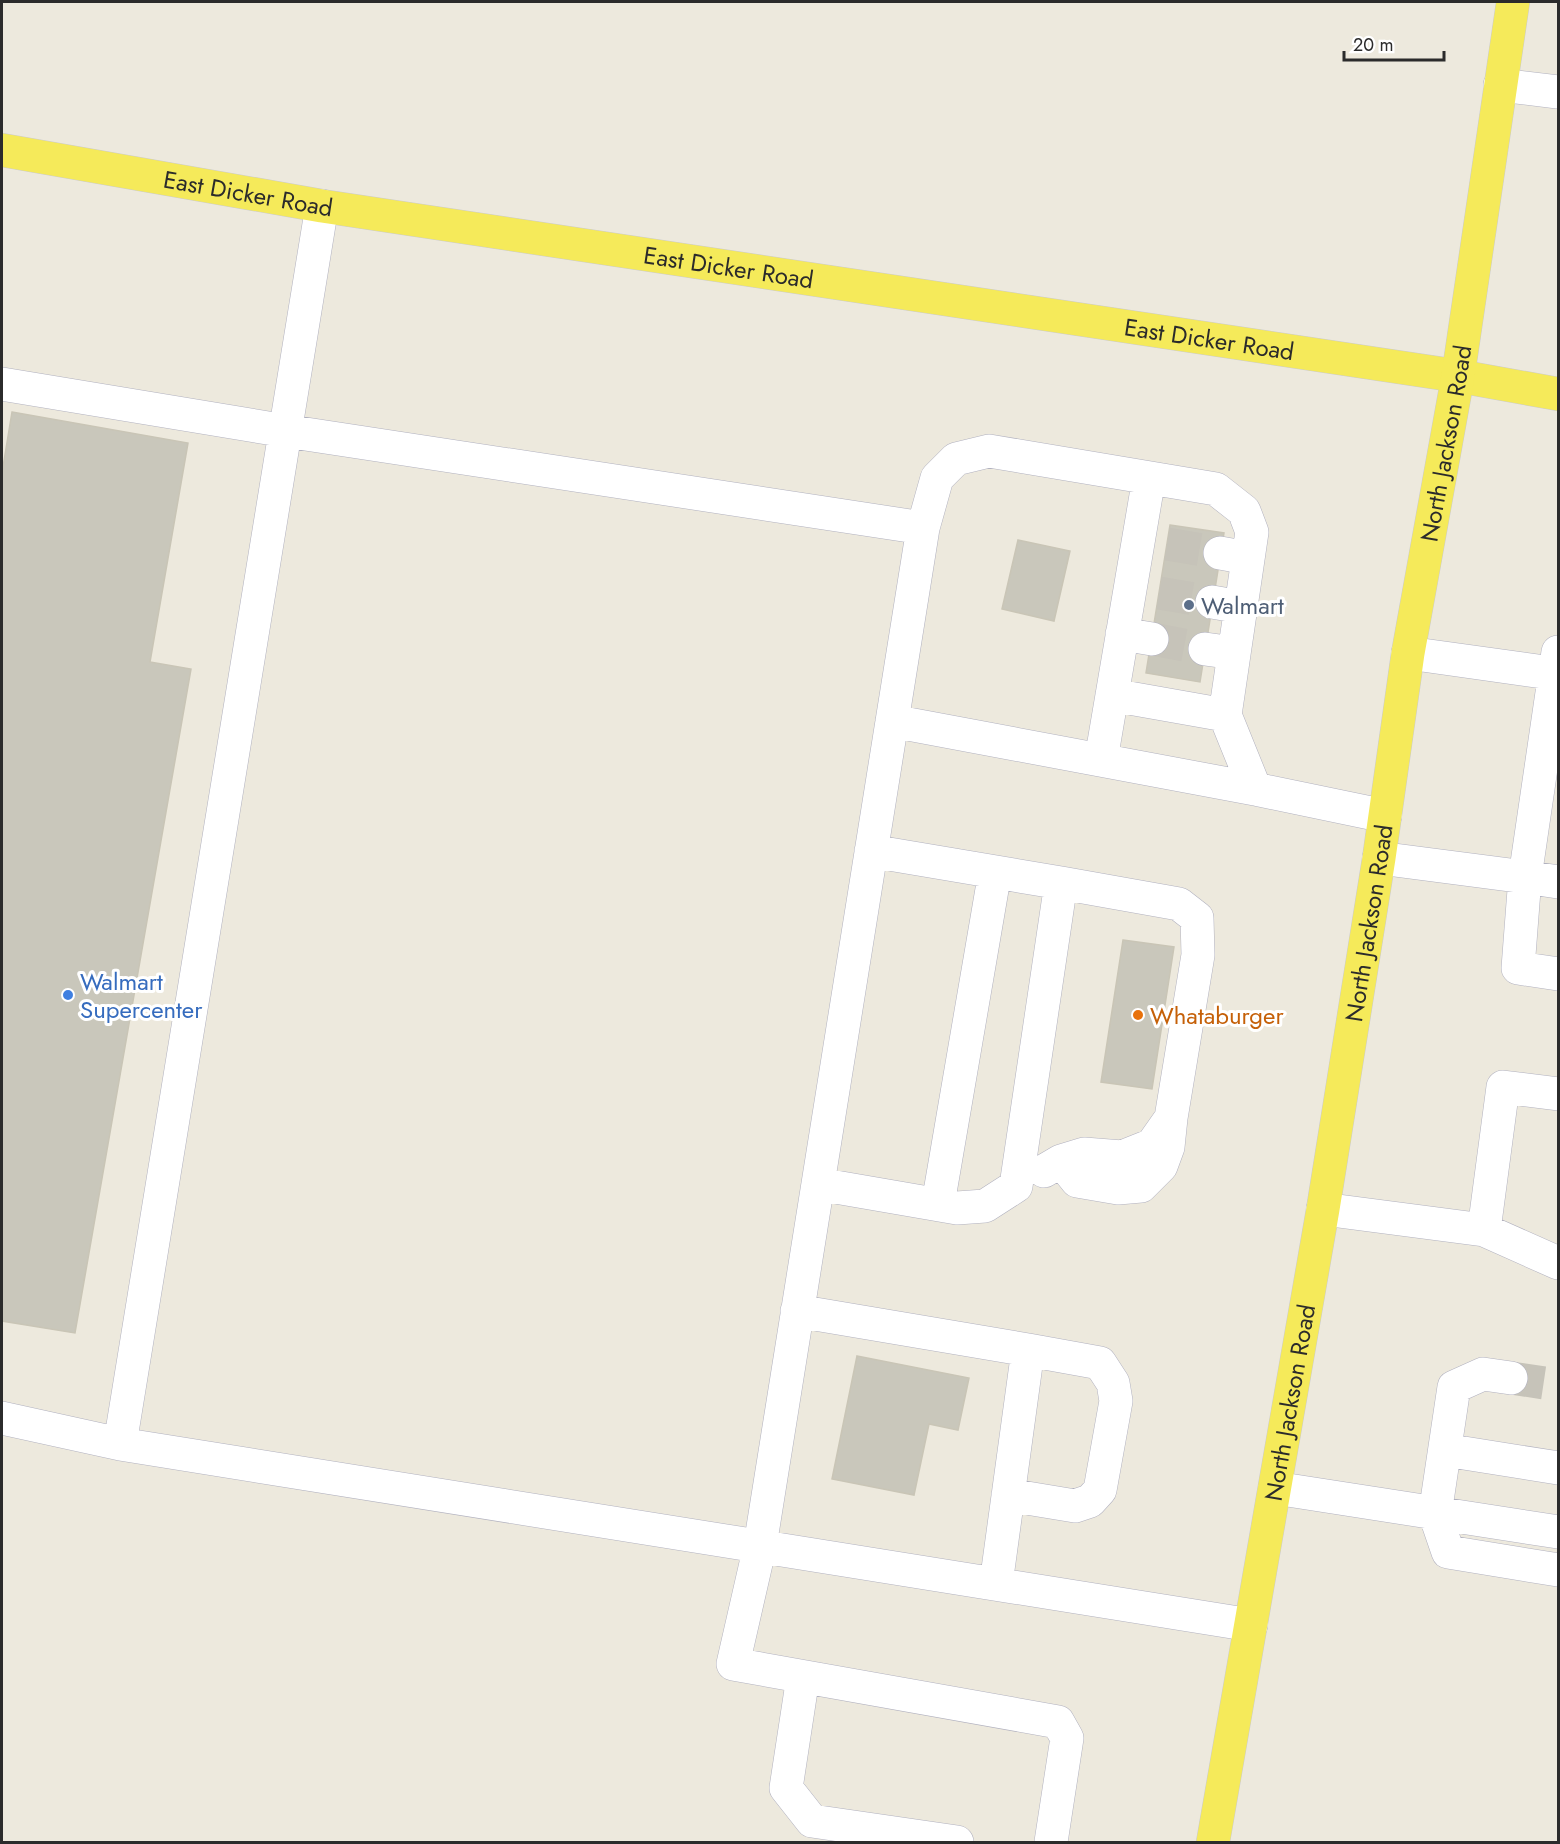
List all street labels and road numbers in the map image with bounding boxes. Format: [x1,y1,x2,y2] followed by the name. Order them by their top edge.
[161,161,335,225] street label: East Dicker Road
[641,237,816,297] street label: East Dicker Road
[1122,309,1297,369] street label: East Dicker Road
[1411,343,1480,545] street label: North Jackson Road
[1336,822,1401,1024] street label: North Jackson Road
[1255,1301,1324,1504] street label: North Jackson Road

